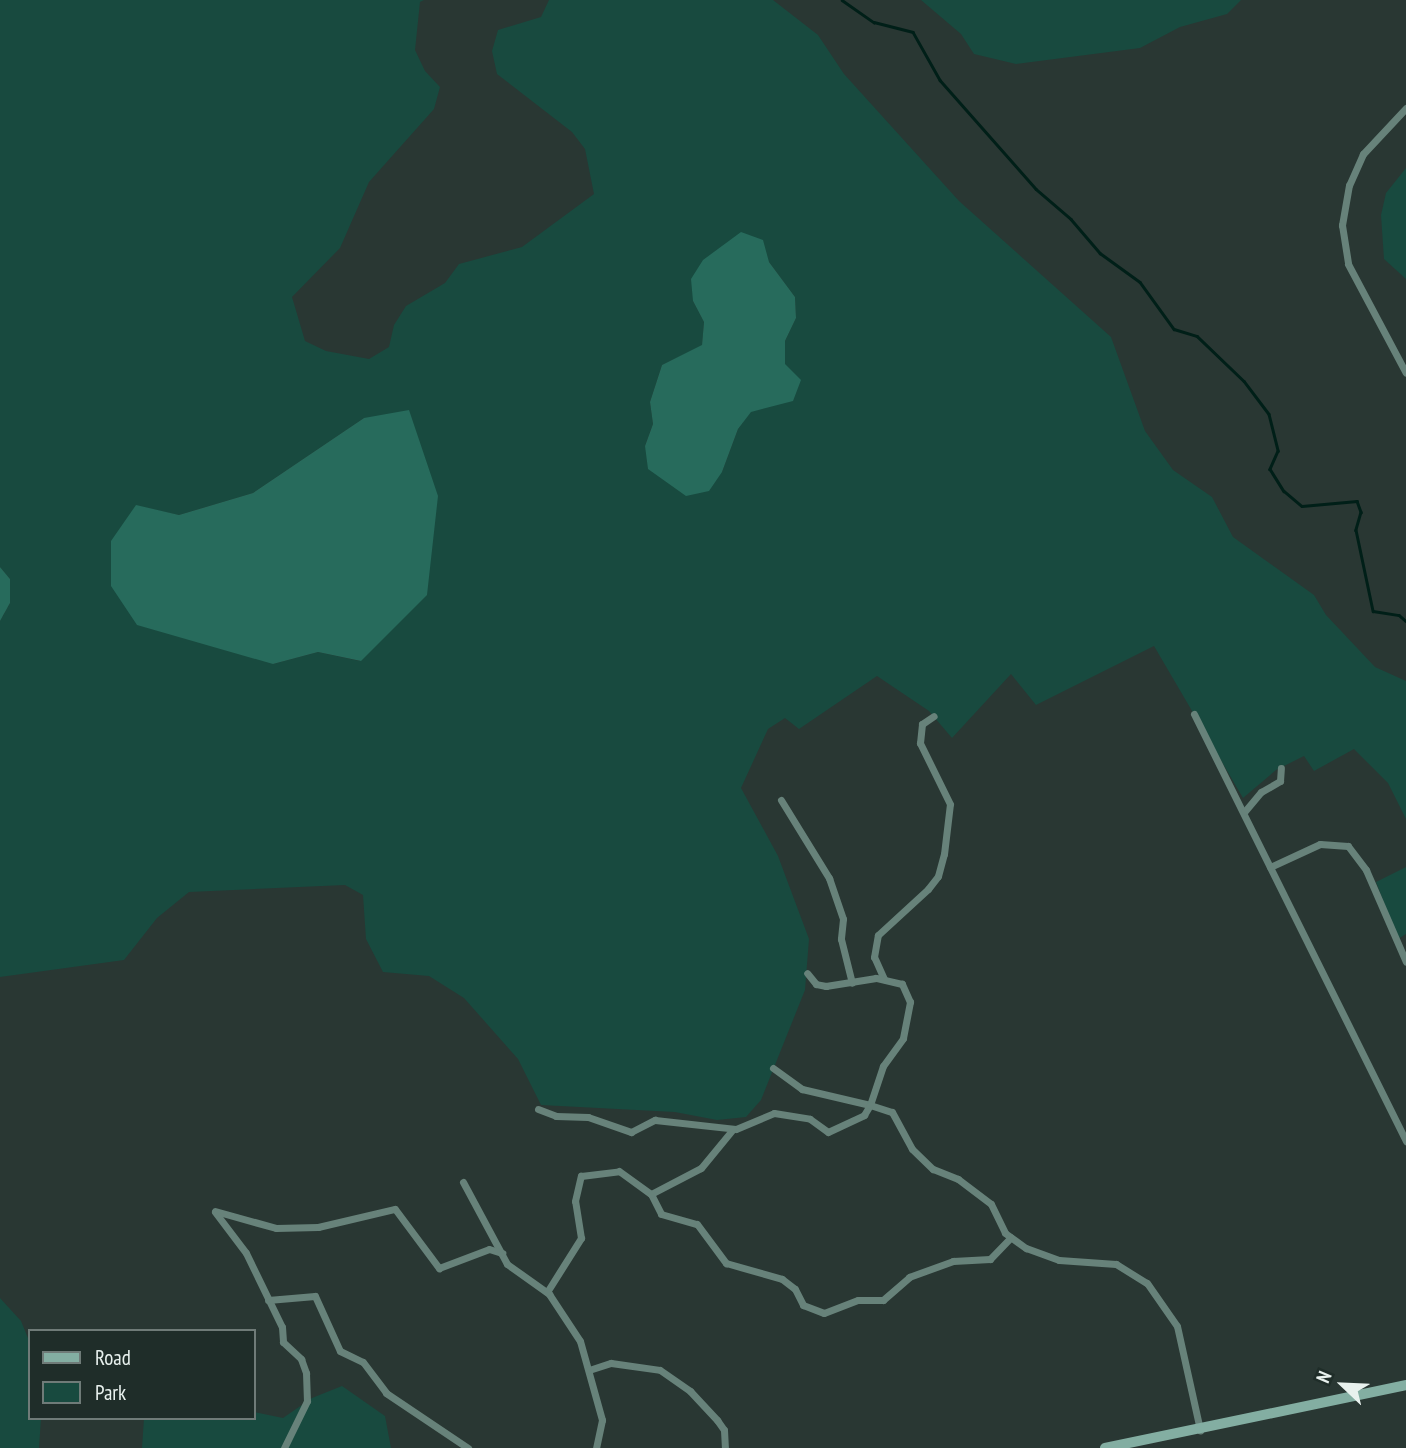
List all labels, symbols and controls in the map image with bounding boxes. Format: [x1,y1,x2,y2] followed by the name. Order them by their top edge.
[28,1329,256,1420] legend
[95,1344,131,1371] text: Road
[1308,1350,1378,1420] north arrow
[1311,1367,1337,1386] text: N
[95,1379,126,1406] text: Park

